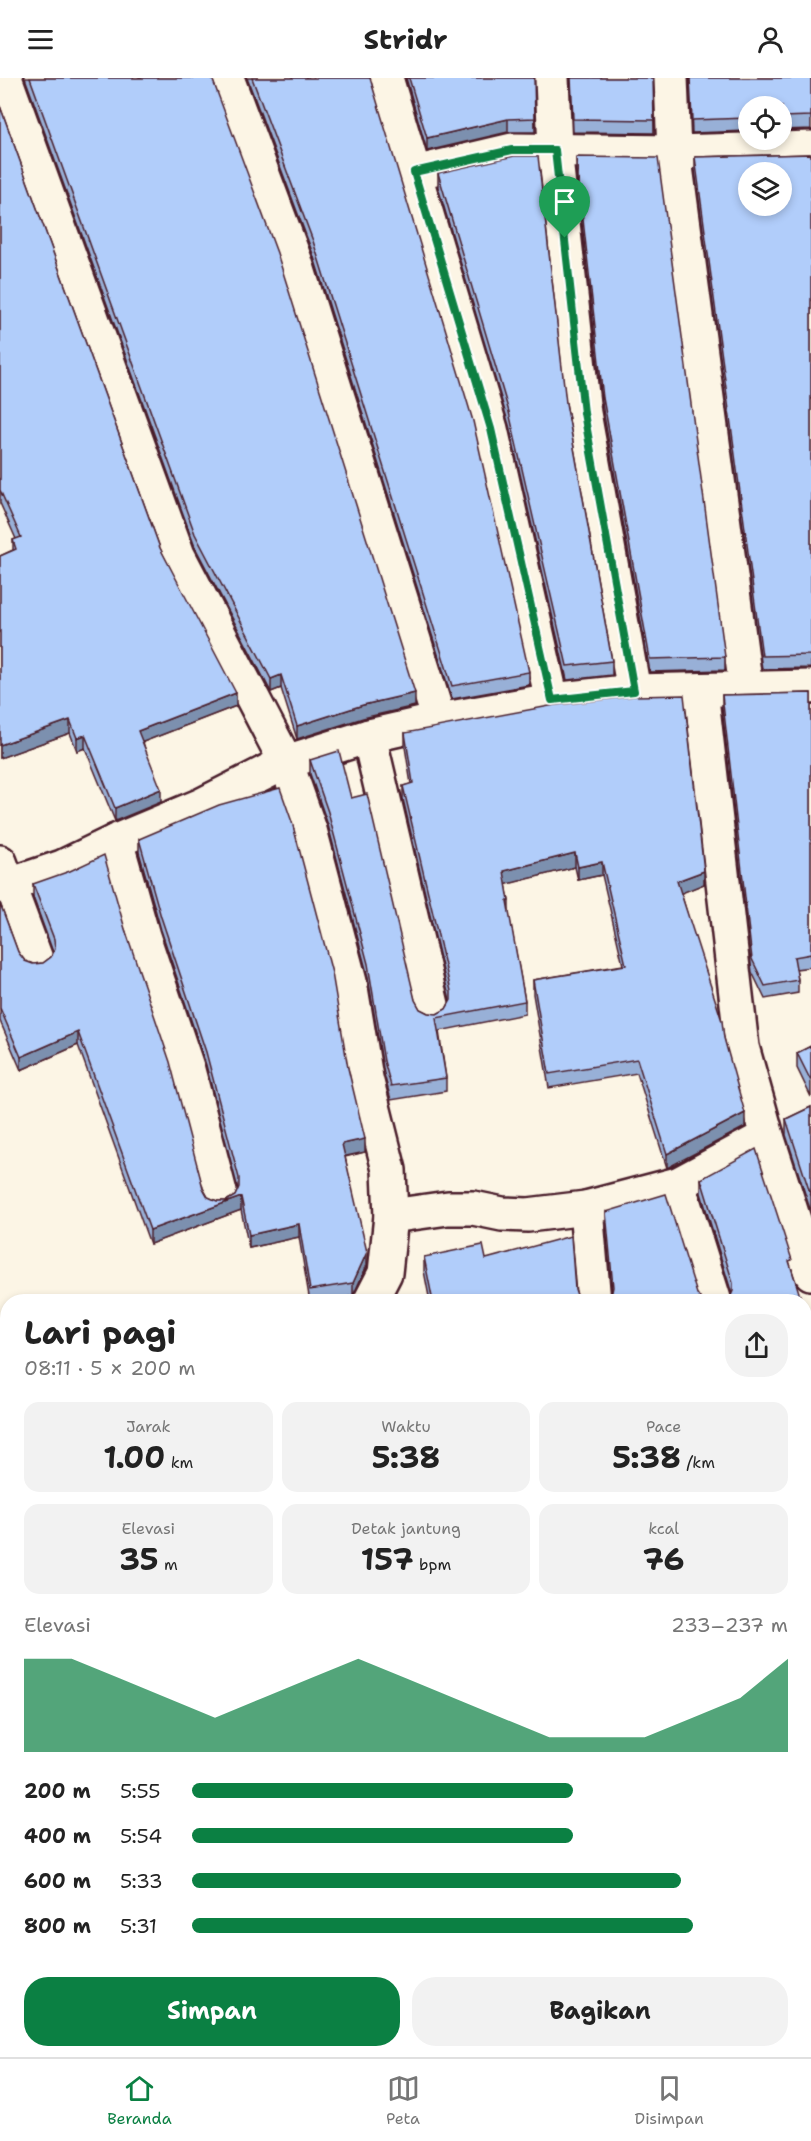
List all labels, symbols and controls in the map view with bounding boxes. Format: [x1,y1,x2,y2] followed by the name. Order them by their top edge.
[364,21,447,58] text: Stridr
[24,23,57,56] icon: menu
[754,23,787,56] icon: person
[738,96,792,216] map controls
[738,96,792,150] button: locate
[738,162,792,216] button: layers
[539,176,590,238] pin
[548,185,581,218] icon: arrive
[24,1310,176,1355] text: Lari pagi
[725,1314,788,1377] button: share
[24,1355,195,1381] text: 08:11 · 5 × 200 m
[126,1416,171,1437] text: Jarak
[381,1416,431,1437] text: Waktu
[646,1416,681,1437] text: Pace
[103,1437,165,1478] text: 1.00
[372,1437,440,1478] text: 5:38
[612,1437,681,1478] text: 5:38
[165,1452,193,1473] text: km
[681,1452,715,1473] text: /km
[122,1518,175,1539] text: Elevasi
[351,1518,461,1539] text: Detak jantung
[648,1518,679,1539] text: kcal
[119,1539,158,1580] text: 35
[361,1539,414,1580] text: 157
[643,1539,685,1580] text: 76
[158,1554,178,1575] text: m
[414,1554,451,1575] text: bpm
[24,1612,91,1638] text: Elevasi
[671,1612,788,1638] text: 233–237 m
[24,1778,91,1804] text: 200 m
[120,1778,160,1804] text: 5:55
[24,1823,91,1849] text: 400 m
[120,1823,162,1849] text: 5:54
[24,1868,91,1894] text: 600 m
[120,1868,163,1894] text: 5:33
[24,1913,91,1939] text: 800 m
[120,1913,157,1939] text: 5:31
[24,1977,400,2046] button: Simpan
[412,1977,788,2046] button: Bagikan
[107,2072,172,2129] tab: Beranda
[386,2072,420,2129] tab: Peta
[635,2072,704,2129] tab: Disimpan

